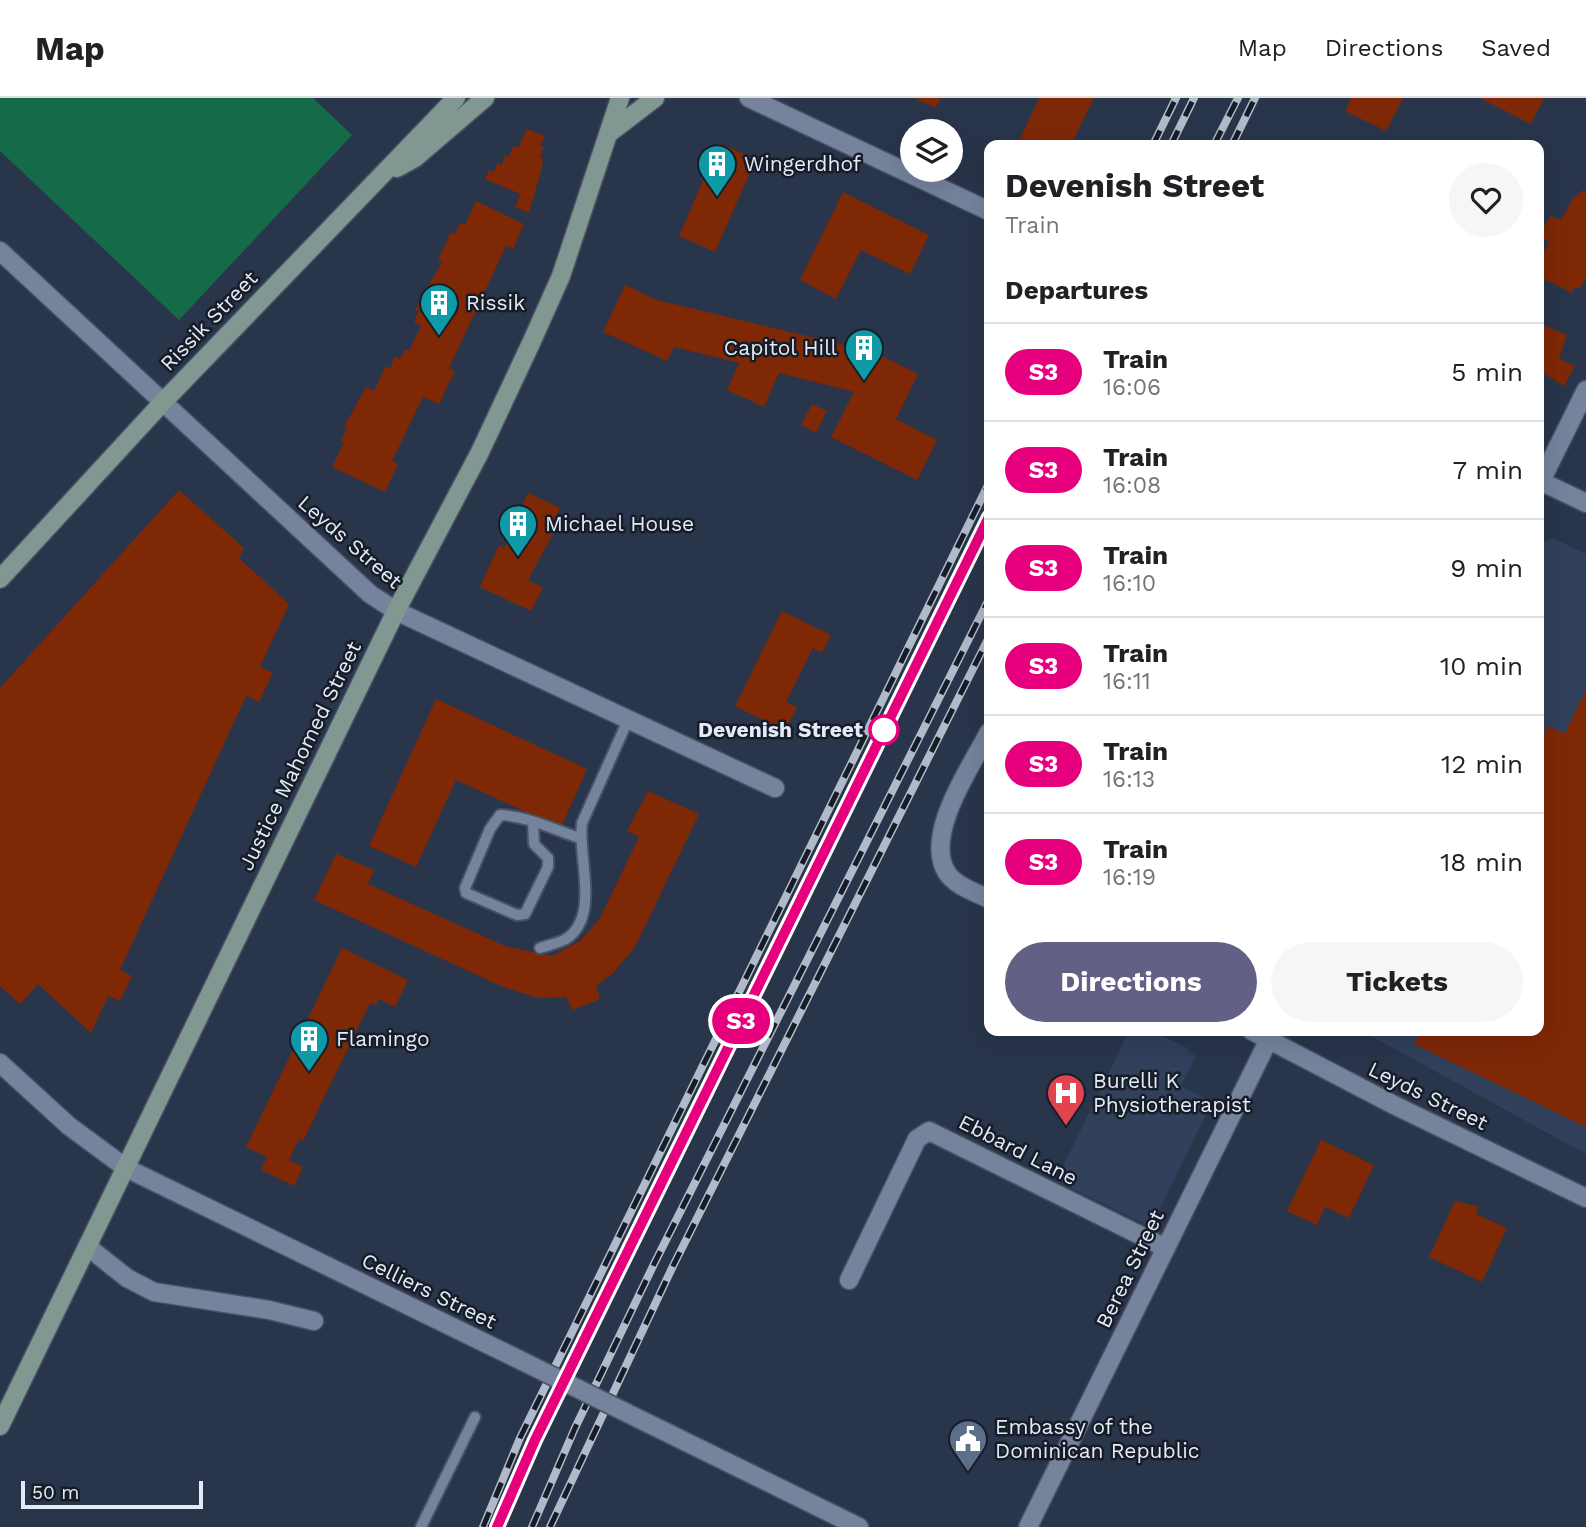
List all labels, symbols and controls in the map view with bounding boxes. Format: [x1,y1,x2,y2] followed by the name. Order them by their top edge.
[35,29,105,68] text: Map
[1238,34,1287,62] text: Map
[1325,34,1443,62] text: Directions
[1481,34,1551,62] text: Saved
[900,119,963,182] map controls
[900,119,963,182] button: layers
[696,143,738,198] building icon: Wingerdhof
[744,151,861,176] place label: Wingerdhof
[1449,163,1523,237] button: heart
[1005,166,1264,205] text: Devenish Street
[1005,212,1060,239] text: Train
[155,265,263,376] street label: Rissik Street
[1005,275,1148,305] text: Departures
[418,282,460,337] building icon: Rissik
[466,290,525,315] place label: Rissik
[843,327,885,382] building icon: Capitol Hill
[724,335,838,360] place label: Capitol Hill
[1103,344,1168,374] text: Train
[1451,357,1523,387] text: 5 min
[1029,358,1058,386] text: S3
[1103,374,1161,401] text: 16:06
[1103,442,1168,472] text: Train
[1453,455,1523,485] text: 7 min
[1029,456,1058,484] text: S3
[1103,472,1161,499] text: 16:08
[293,490,407,594] street label: Leyds Street
[497,503,539,558] building icon: Michael House
[545,511,694,536] place label: Michael House
[1103,540,1168,570] text: Train
[1450,553,1523,583] text: 9 min
[1029,554,1058,582] text: S3
[1103,570,1156,597] text: 16:10
[233,637,366,875] street label: Justice Mahomed Street
[1103,638,1168,668] text: Train
[1440,651,1523,681] text: 10 min
[1029,652,1058,680] text: S3
[1103,668,1151,695] text: 16:11
[869,715,899,745] marker: Devenish Street
[698,717,863,742] place label: Devenish Street
[1103,736,1168,766] text: Train
[1441,749,1523,779] text: 12 min
[1029,750,1058,778] text: S3
[1103,766,1155,793] text: 16:13
[1103,834,1168,864] text: Train
[1440,847,1523,877] text: 18 min
[1029,848,1058,876] text: S3
[1103,864,1156,891] text: 16:19
[1005,942,1257,1022] button: Directions
[1271,942,1523,1022] button: Tickets
[710,998,772,1044] line badge: S3
[726,1007,756,1035] text: S3
[288,1018,330,1073] building icon: Flamingo
[336,1026,430,1051] place label: Flamingo
[1365,1056,1492,1135] street label: Leyds Street
[1093,1068,1251,1117] place label: Burelli K Physiotherapist
[1045,1072,1087,1127] hospital icon: Burelli K Physiotherapist
[955,1109,1082,1190] street label: Ebbard Lane
[1090,1206,1169,1332] street label: Berea Street
[358,1247,501,1334] street label: Celliers Street
[995,1414,1200,1463] place label: Embassy of the Dominican Republic
[947,1418,989,1473] public building icon: Embassy of the Dominican Republic
[21,1478,203,1510] scale bar
[32,1481,79,1504] text: 50 m

